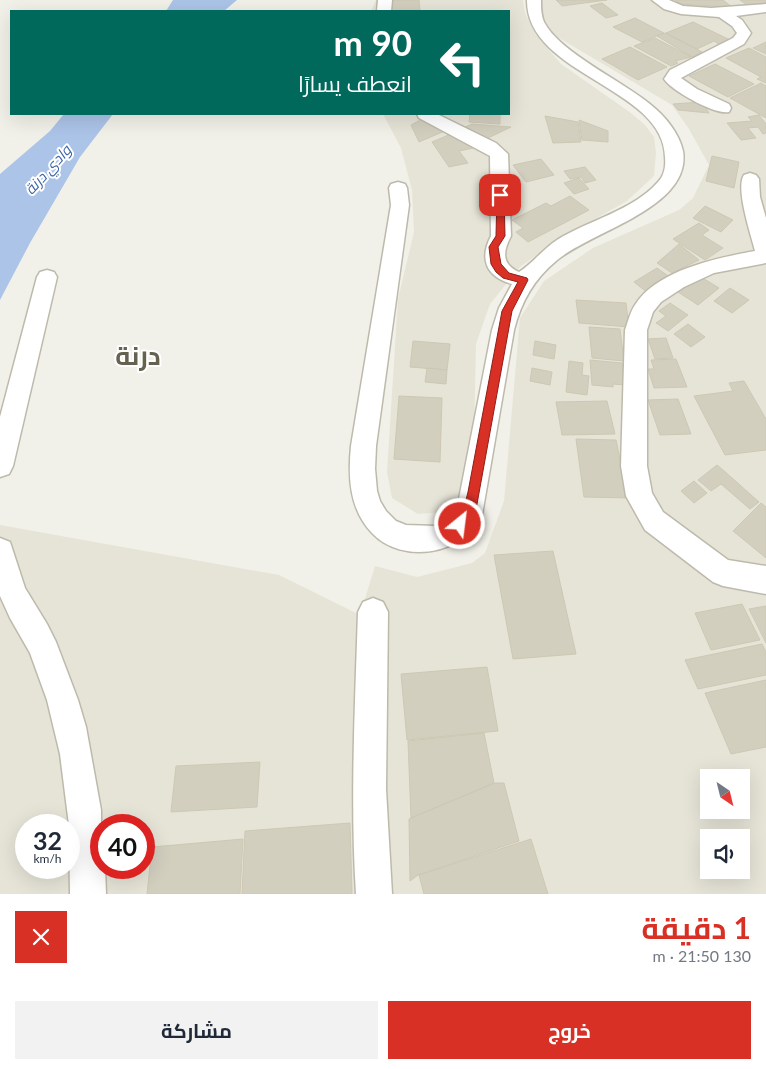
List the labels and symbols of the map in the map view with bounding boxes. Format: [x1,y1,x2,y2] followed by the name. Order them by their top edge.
[20,140,78,200] water label: وادي درنة
[479,174,521,216] pin
[115,339,161,371] district label: درنة
[433,497,485,549] position arrow
[700,769,750,819] north arrow
[90,814,155,879] speed limit sign: 40

